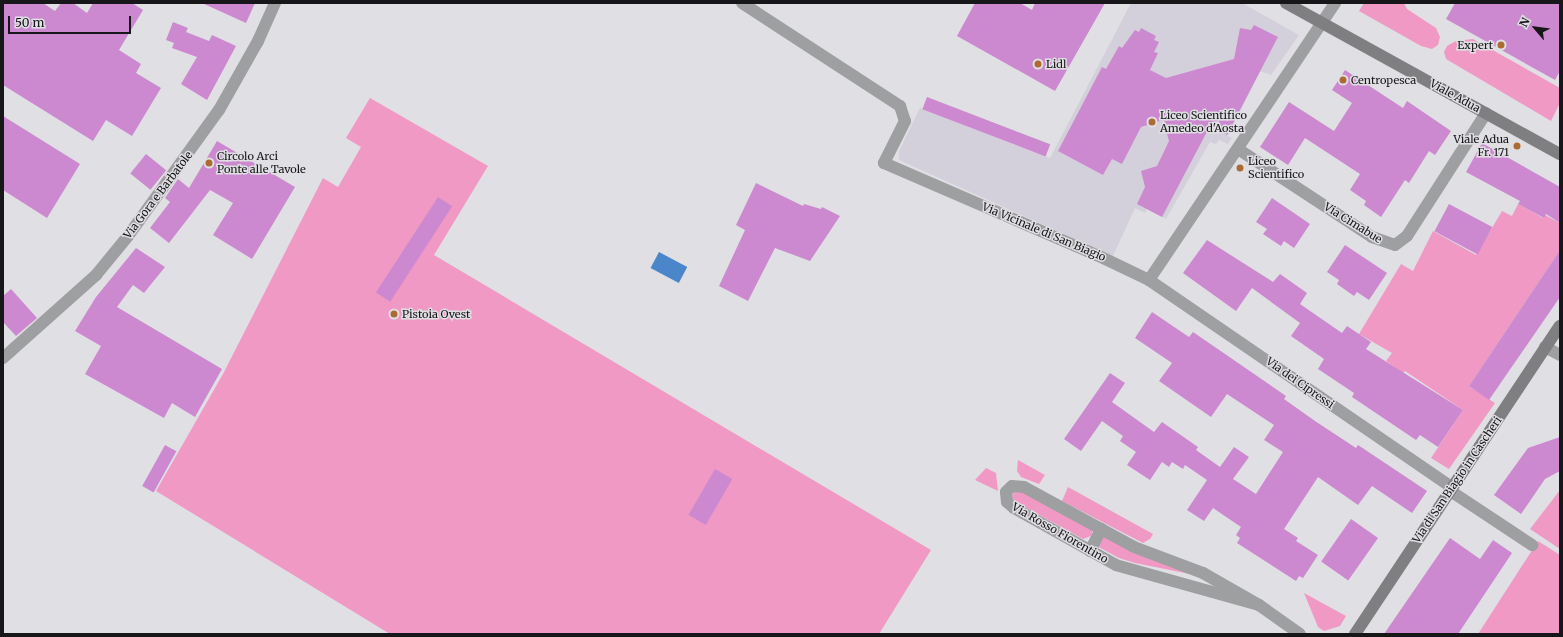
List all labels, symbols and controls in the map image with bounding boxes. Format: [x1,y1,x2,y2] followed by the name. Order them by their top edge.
[10,8,133,34] scale bar
[1515,8,1555,48] north arrow
[15,15,44,30] text: 50 m
[1516,15,1533,30] text: N
[1457,38,1493,52] place label: Expert
[1496,40,1506,50] marker: Expert
[1046,57,1066,71] place label: Lidl
[1033,59,1043,69] marker: Lidl
[1351,73,1416,87] place label: Centropesca
[1338,75,1348,85] marker: Centropesca
[1427,77,1483,115] street label: Viale Adua
[1160,109,1247,135] place label: Liceo Scientifico Amedeo d'Aosta
[1147,117,1157,127] marker: Liceo Scientifico Amedeo d'Aosta
[1453,133,1509,159] place label: Viale Adua Fr. 171
[1512,141,1522,151] marker: Viale Adua Fr. 171
[121,149,195,241] street label: Via Gora e Barbatole
[217,150,306,176] place label: Circolo Arci Ponte alle Tavole
[1248,155,1304,181] place label: Liceo Scientifico
[204,158,214,168] marker: Circolo Arci Ponte alle Tavole
[1235,163,1245,173] marker: Liceo Scientifico
[980,200,1108,264] street label: Via Vicinale di San Biagio
[1322,200,1384,246] street label: Via Cimabue
[402,307,470,321] place label: Pistoia Ovest
[389,309,399,319] marker: Pistoia Ovest
[1264,355,1336,411] street label: Via dei Cipressi
[1410,414,1504,546] street label: Via di San Biagio in Cascheri
[1010,500,1110,566] street label: Via Rosso Fiorentino

